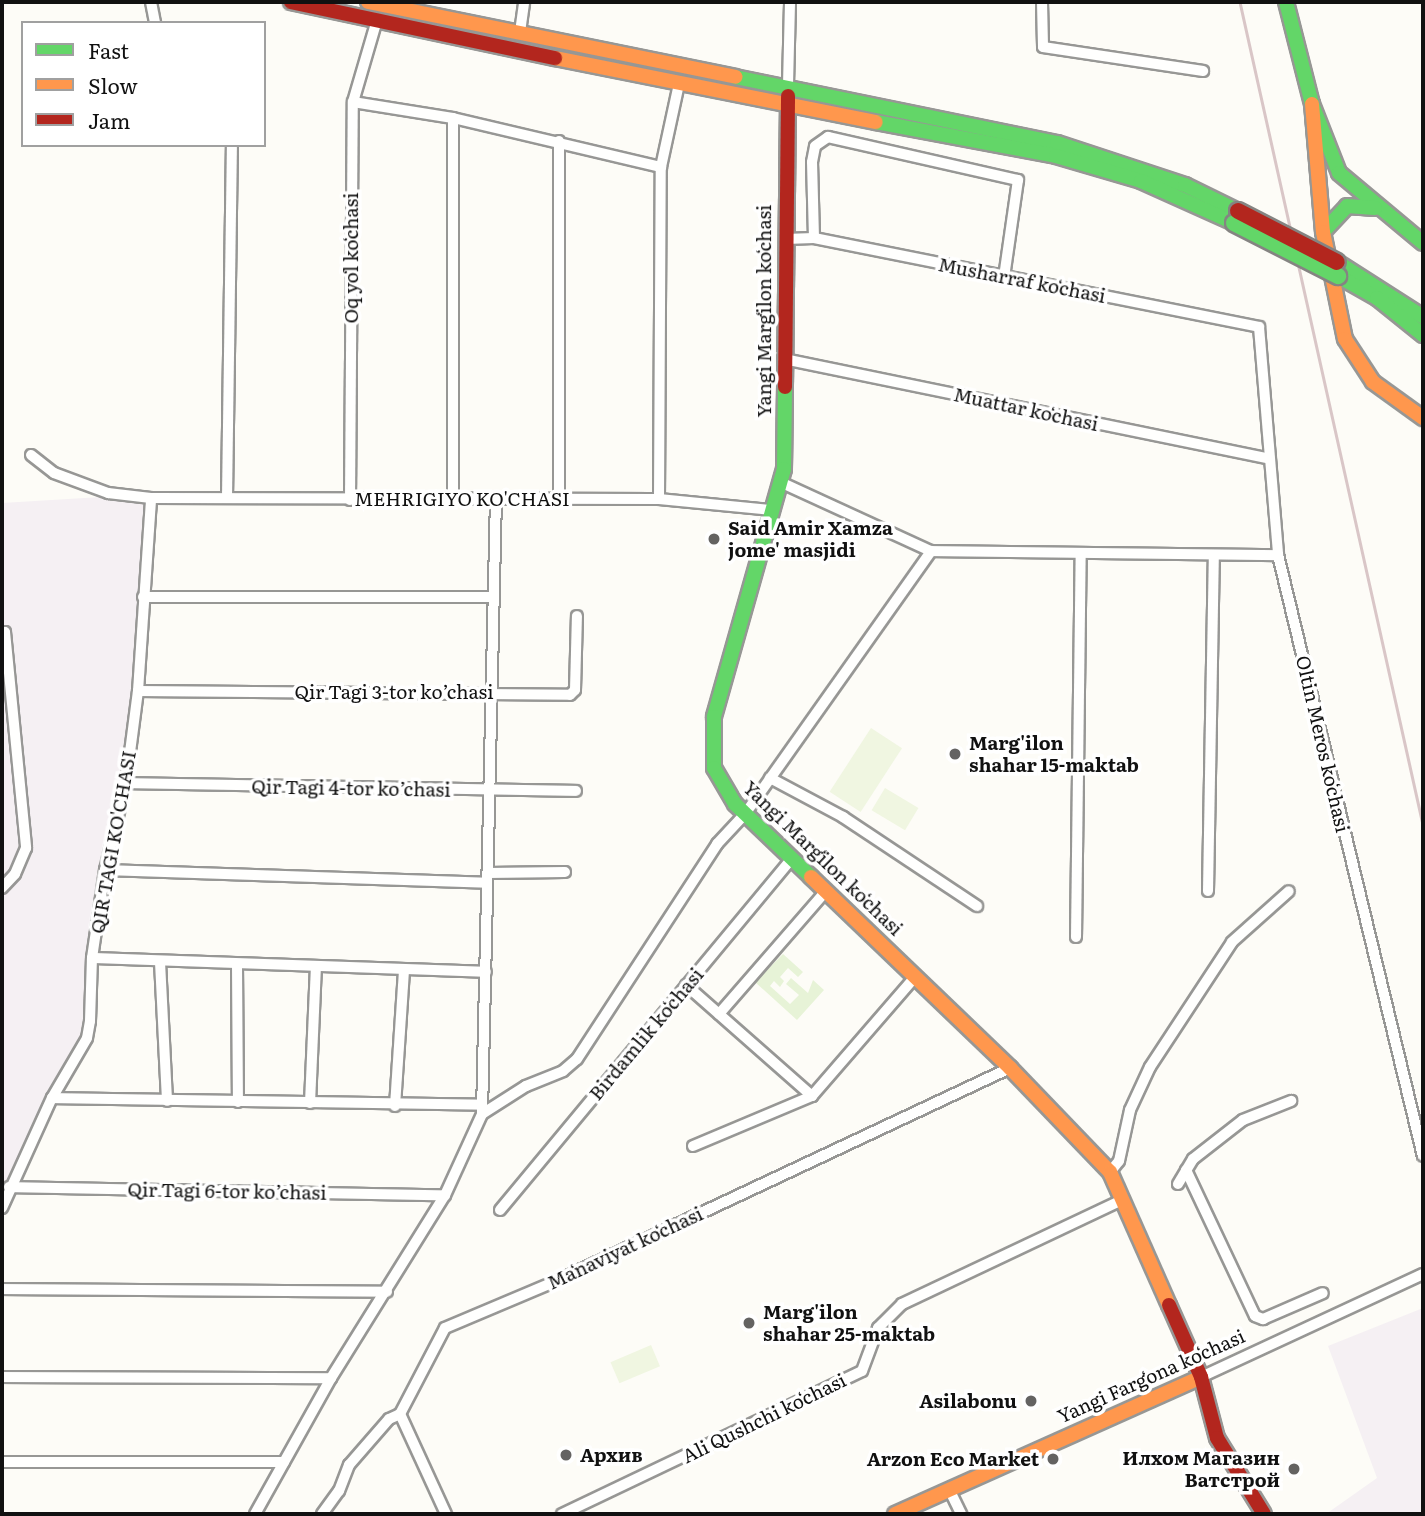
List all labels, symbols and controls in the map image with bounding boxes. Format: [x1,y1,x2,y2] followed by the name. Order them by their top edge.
[21,21,266,147] legend
[88,34,129,65] text: Fast
[88,69,138,100] text: Slow
[88,104,130,135] text: Jam
[340,193,362,323] street label: Oq yoʻl koʻchasi
[753,205,775,417] street label: Yangi Margʻilon koʻchasi
[936,253,1108,307] street label: Musharraf koʻchasi
[952,383,1100,435] street label: Muattar koʻchasi
[354,488,570,510] street label: MEHRIGIYO KO'CHASI
[728,517,893,561] place label: Said Amir Xamza jome' masjidi
[706,531,722,547] marker: Said Amir Xamza jome' masjidi
[1292,653,1354,835] street label: Oltin Meros koʻchasi
[294,681,494,703] street label: Qir Tagi 3-tor koʼchasi
[969,732,1139,776] place label: Marg'ilon shahar 15-maktab
[947,746,963,762] marker: Marg'ilon shahar 15-maktab
[86,749,140,935] street label: QIR TAGI KO'CHASI
[251,775,451,801] street label: Qir Tagi 4-tor koʼchasi
[739,776,907,940] street label: Yangi Margʻilon koʻchasi
[584,963,708,1105] street label: Birdamlik koʻchasi
[127,1178,327,1204] street label: Qir Tagi 6-tor koʼchasi
[544,1202,706,1294] street label: Maʻnaviyat koʻchasi
[763,1301,935,1345] place label: Marg'ilon shahar 25-maktab
[741,1315,757,1331] marker: Marg'ilon shahar 25-maktab
[1054,1324,1248,1428] street label: Yangi Fargʻona koʻchasi
[678,1368,850,1468] street label: Ali Qushchi koʻchasi
[919,1390,1017,1412] place label: Asilabonu
[1023,1393,1039,1409] marker: Asilabonu
[580,1444,643,1466] place label: Архив
[558,1447,574,1463] marker: Архив
[1122,1447,1280,1491] place label: Илхом Магазин Ватстрой
[867,1448,1039,1470] place label: Arzon Eco Market
[1045,1451,1061,1467] marker: Arzon Eco Market
[1286,1461,1302,1477] marker: Илхом Магазин Ватстрой

